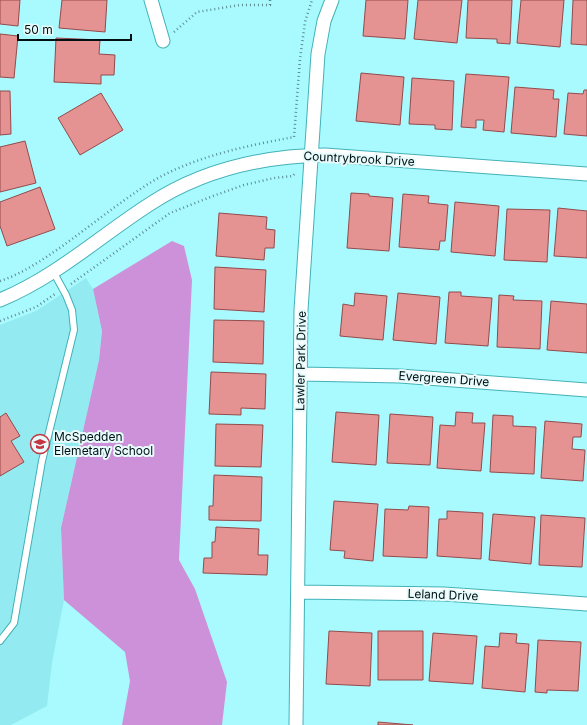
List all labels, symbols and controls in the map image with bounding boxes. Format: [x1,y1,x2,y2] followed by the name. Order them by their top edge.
[18,16,131,42] scale bar
[24,22,53,37] text: 50 m
[303,148,415,169] street label: Countrybrook Drive
[292,311,309,411] street label: Lawler Park Drive
[398,368,490,389] street label: Evergreen Drive
[54,429,153,458] place label: McSpedden Elemetary School
[29,433,51,455] school or university icon: McSpedden Elemetary School
[407,586,479,603] street label: Leland Drive

